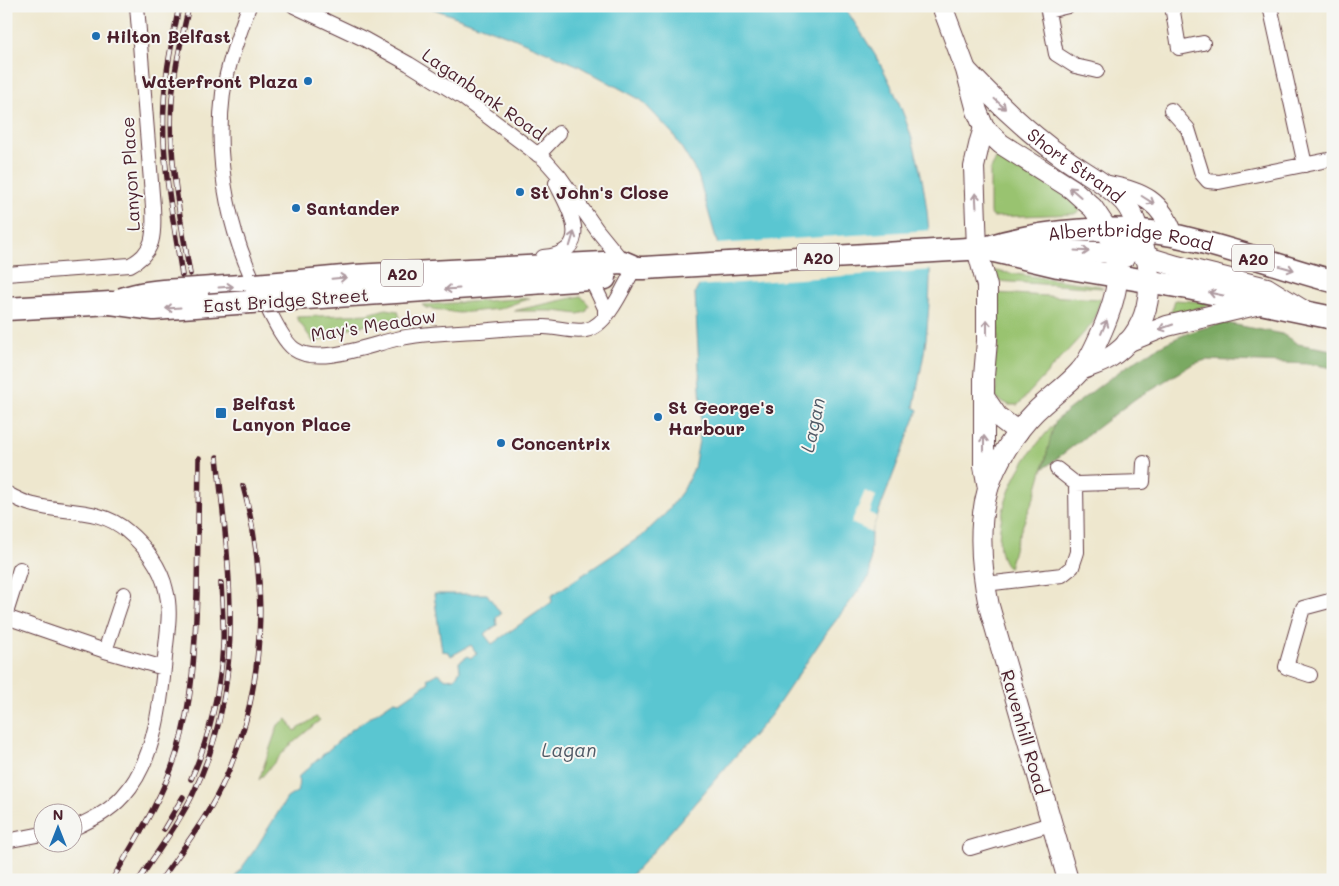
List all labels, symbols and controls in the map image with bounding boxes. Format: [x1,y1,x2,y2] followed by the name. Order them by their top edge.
[106,24,231,48] place label: Hilton Belfast
[90,30,102,42] marker: Hilton Belfast
[418,43,550,145] street label: Laganbank Road
[141,69,298,93] place label: Waterfront Plaza
[302,75,314,87] marker: Waterfront Plaza
[994,98,1006,110] one-way arrow
[115,116,145,232] street label: Lanyon Place
[1022,122,1129,208] street label: Short Strand
[530,180,669,204] place label: St John's Close
[514,186,526,198] marker: St John's Close
[1069,186,1082,198] one-way arrow
[972,192,981,208] one-way arrow
[306,196,400,220] place label: Santander
[1141,196,1155,206] one-way arrow
[290,202,302,214] marker: Santander
[1046,217,1215,256] street label: Albertbridge Road
[568,231,578,247] one-way arrow
[797,243,839,270] road number: A20
[1232,244,1274,272] road number: A20
[1073,246,1089,255] one-way arrow
[381,260,423,286] road number: A20
[1278,264,1294,274] one-way arrow
[331,273,347,282] one-way arrow
[202,282,370,318] street label: East Bridge Street
[218,282,234,292] one-way arrow
[445,284,461,294] one-way arrow
[1209,288,1225,298] one-way arrow
[165,303,181,312] one-way arrow
[309,303,437,347] street label: May's Meadow
[982,319,992,336] one-way arrow
[1099,320,1109,335] one-way arrow
[1158,323,1174,332] one-way arrow
[232,391,351,436] place label: Belfast Lanyon Place
[668,395,774,440] place label: St George's Harbour
[794,395,830,455] water label: Lagan
[214,406,228,420] marker: Belfast Lanyon Place
[652,411,664,423] marker: St George's Harbour
[511,431,610,455] place label: Concentrix
[979,435,989,451] one-way arrow
[495,437,507,449] marker: Concentrix
[996,667,1054,797] street label: Ravenhill Road
[541,737,597,762] water label: Lagan
[32,804,82,854] north arrow
[53,805,63,824] text: N

